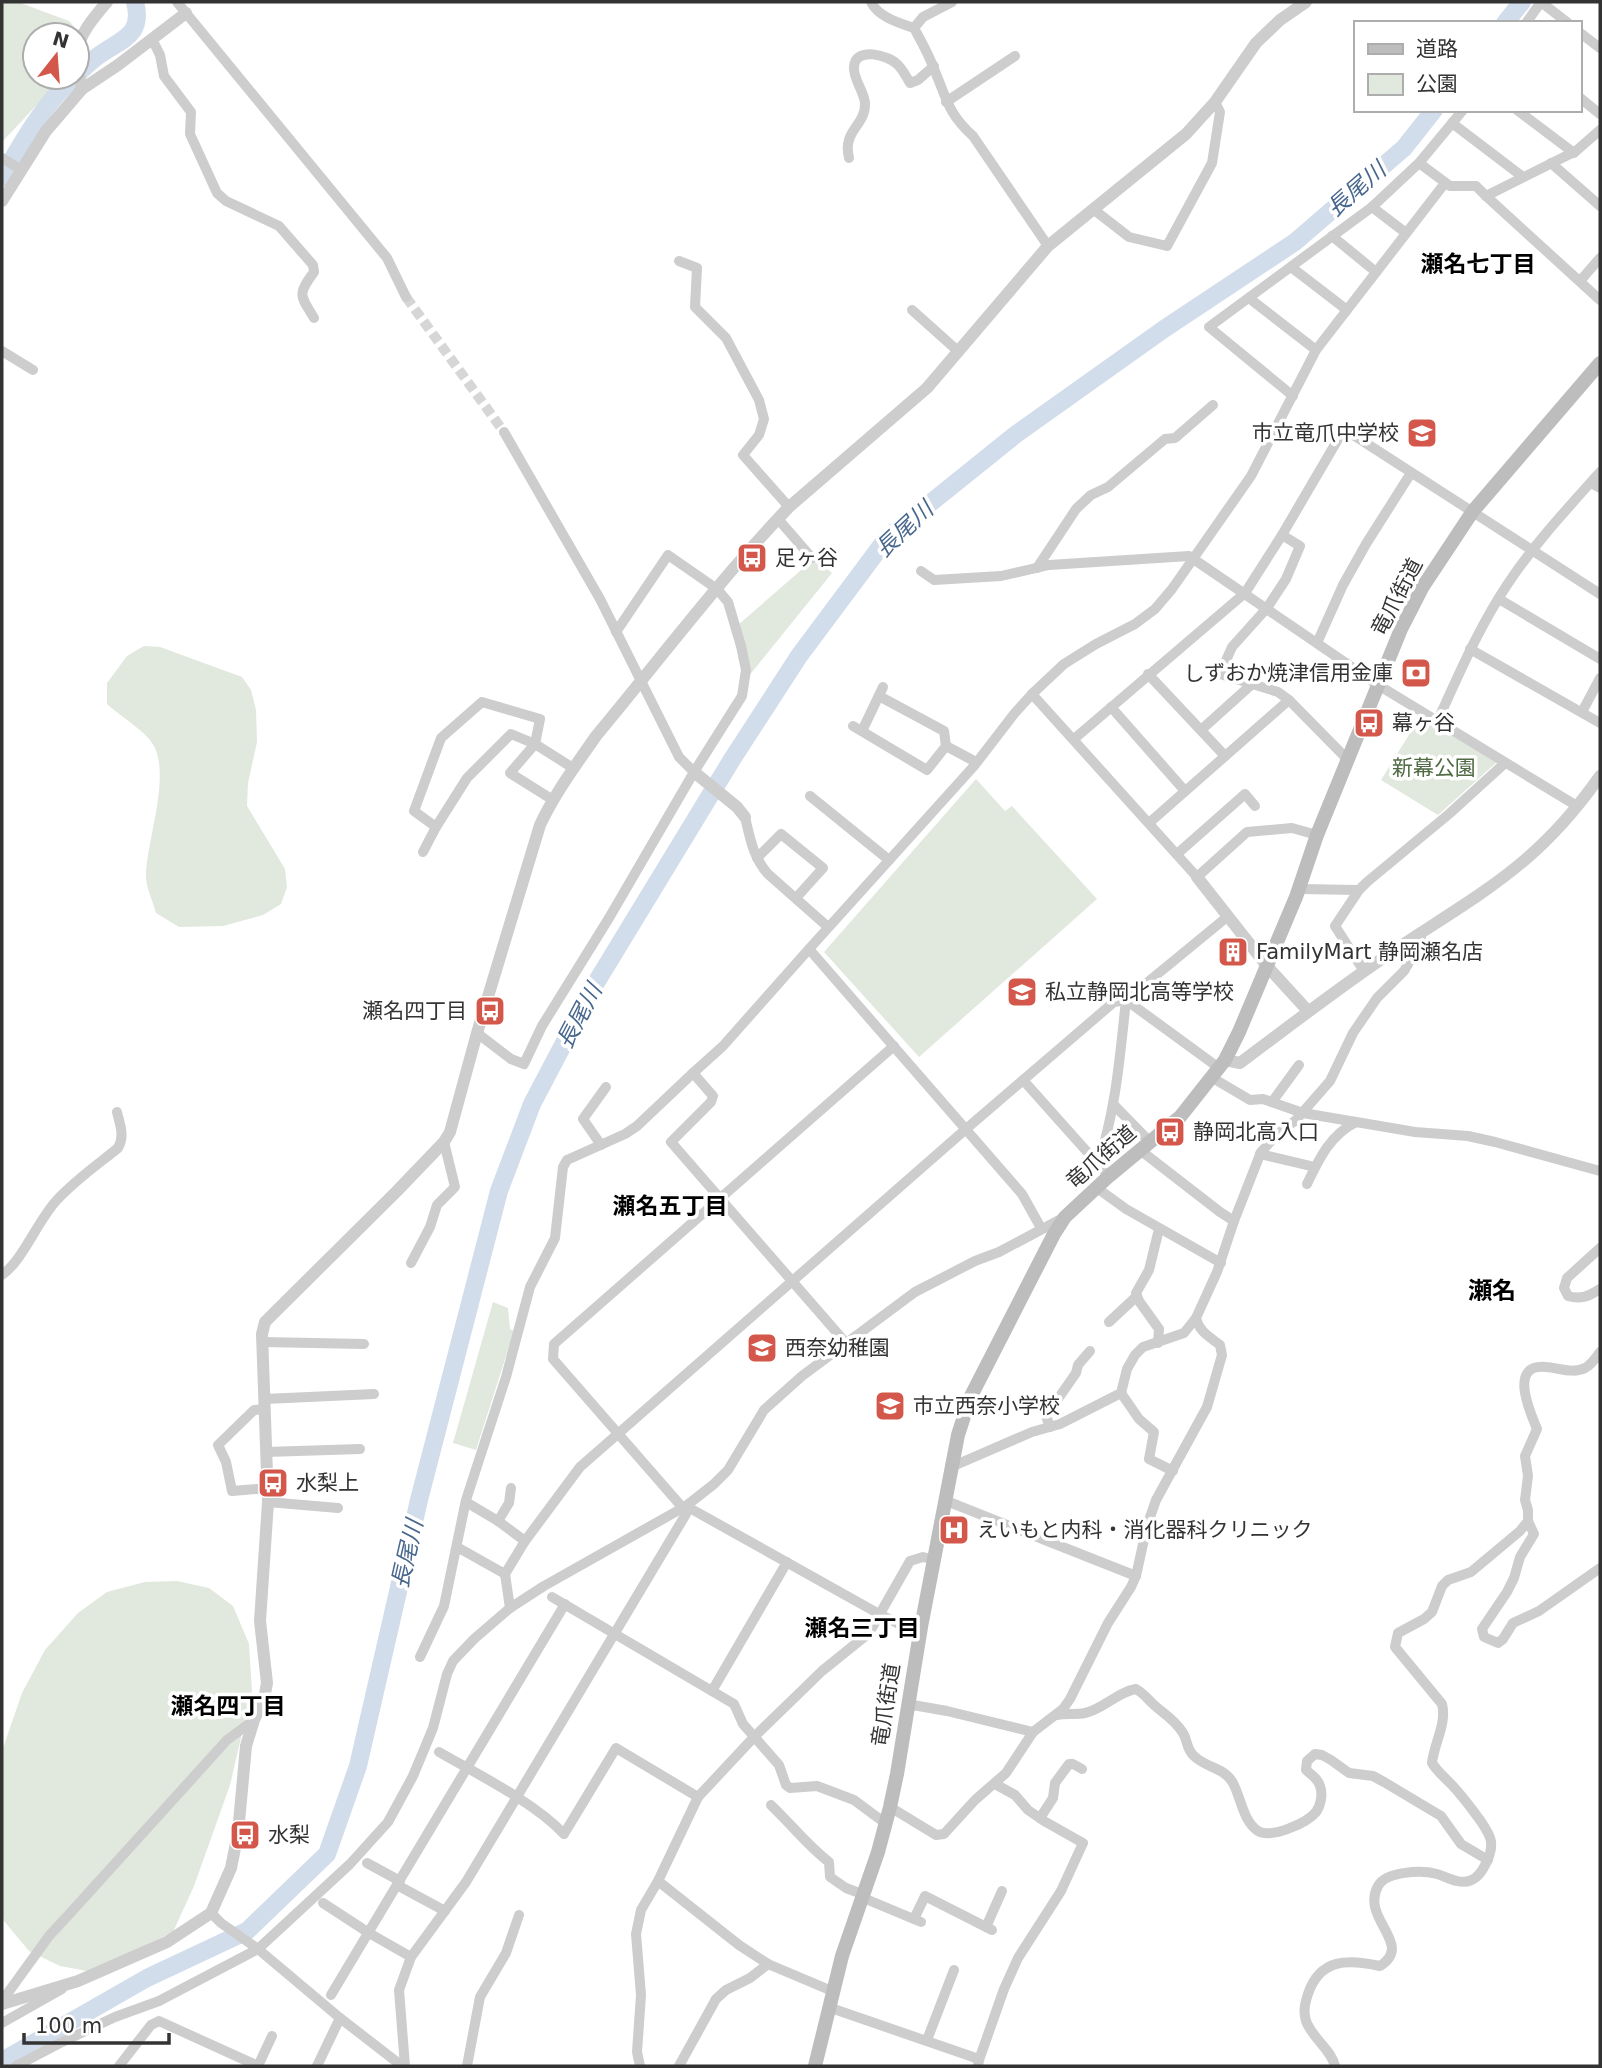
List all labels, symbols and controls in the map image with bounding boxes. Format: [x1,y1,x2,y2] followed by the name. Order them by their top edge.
[21,21,91,91] north arrow
[1354,21,1581,112] legend
[50,27,72,53] text: N
[1416,37,1458,61] text: 道路
[1416,72,1458,96] text: 公園
[1321,155,1393,221] water label: 長尾川
[1421,251,1536,277] district label: 瀬名七丁目
[1405,416,1439,450] school or university icon: 市立竜爪中学校
[1252,421,1399,445] place label: 市立竜爪中学校
[870,494,940,562] water label: 長尾川
[735,541,769,575] bus stop icon: 足ヶ谷
[775,546,838,570] place label: 足ヶ谷
[1367,554,1427,640] street label: 竜爪街道
[1399,656,1433,690] bank icon: しずおか焼津信用金庫
[1183,661,1393,685] place label: しずおか焼津信用金庫
[1352,706,1386,740] bus stop icon: 幕ヶ谷
[1392,711,1455,735] place label: 幕ヶ谷
[1392,756,1476,780] park label: 新幕公園
[1216,935,1250,969] building icon: FamilyMart 静岡瀬名店
[1256,940,1483,964] place label: FamilyMart 静岡瀬名店
[1005,975,1039,1009] school or university icon: 私立静岡北高等学校
[551,977,608,1053] water label: 長尾川
[1045,980,1234,1004] place label: 私立静岡北高等学校
[473,994,507,1028] bus stop icon: 瀬名四丁目
[362,999,467,1023] place label: 瀬名四丁目
[1153,1115,1187,1149] bus stop icon: 静岡北高入口
[1061,1120,1141,1194] street label: 竜爪街道
[1193,1120,1319,1144] place label: 静岡北高入口
[613,1193,728,1219] district label: 瀬名五丁目
[1468,1277,1516,1305] district label: 瀬名
[745,1331,779,1365] school or university icon: 西奈幼稚園
[785,1336,890,1360] place label: 西奈幼稚園
[873,1389,907,1423] school or university icon: 市立西奈小学校
[913,1394,1060,1418] place label: 市立西奈小学校
[256,1466,290,1500] bus stop icon: 水梨上
[296,1471,359,1495] place label: 水梨上
[937,1513,971,1547] hospital icon: えいもと内科・消化器科クリニック
[387,1515,428,1591] water label: 長尾川
[977,1518,1313,1542] place label: えいもと内科・消化器科クリニック
[805,1615,920,1641] district label: 瀬名三丁目
[868,1662,904,1748] street label: 竜爪街道
[171,1693,286,1719] district label: 瀬名四丁目
[228,1818,262,1852] bus stop icon: 水梨
[268,1823,310,1847] place label: 水梨
[24,2002,170,2046] scale bar
[35,2014,102,2038] text: 100 m

